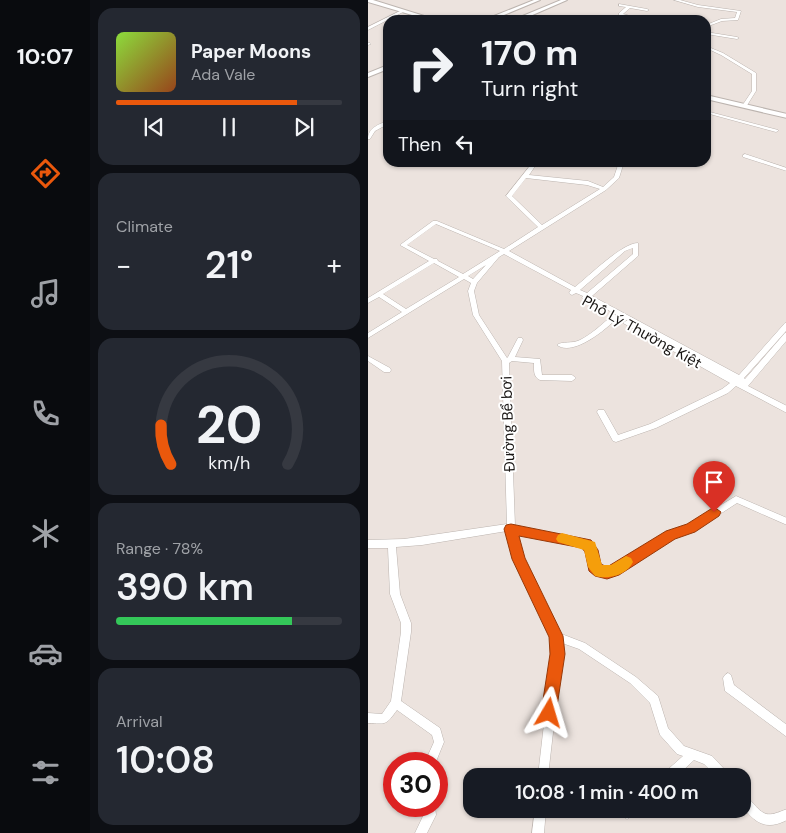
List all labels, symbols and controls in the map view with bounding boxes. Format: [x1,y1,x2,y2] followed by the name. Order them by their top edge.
[481,30,578,76] text: 170 m
[398,35,463,100] icon: right
[191,39,311,64] text: Paper Moons
[17,42,73,71] text: 10:07
[191,64,255,85] text: Ada Vale
[481,74,578,103] text: Turn right
[140,113,168,141] icon: previous
[215,113,243,141] icon: pause
[290,113,318,141] icon: next
[451,130,479,158] icon: left
[398,132,441,157] text: Then
[28,156,63,191] icon: directions
[116,216,173,237] text: Climate
[205,240,253,290] text: 21°
[116,247,131,284] text: −
[327,247,342,284] text: +
[28,276,63,311] icon: music
[579,291,706,373] street label: Phố Lý Thường Kiệt
[496,376,520,472] street label: Đường Bể bơi
[196,391,262,459] text: 20
[28,396,63,431] icon: phone
[208,451,250,475] text: km/h
[693,461,735,512] pin
[700,468,728,496] icon: arrive
[28,516,63,551] icon: climate
[116,538,203,559] text: Range · 78%
[116,562,254,612] text: 390 km
[28,636,63,671] icon: car
[522,686,574,738] position arrow
[116,711,163,732] text: Arrival
[116,735,215,785] text: 10:08
[383,752,448,817] speed limit sign: 30
[28,755,63,790] icon: filters
[515,780,699,805] text: 10:08 · 1 min · 400 m

